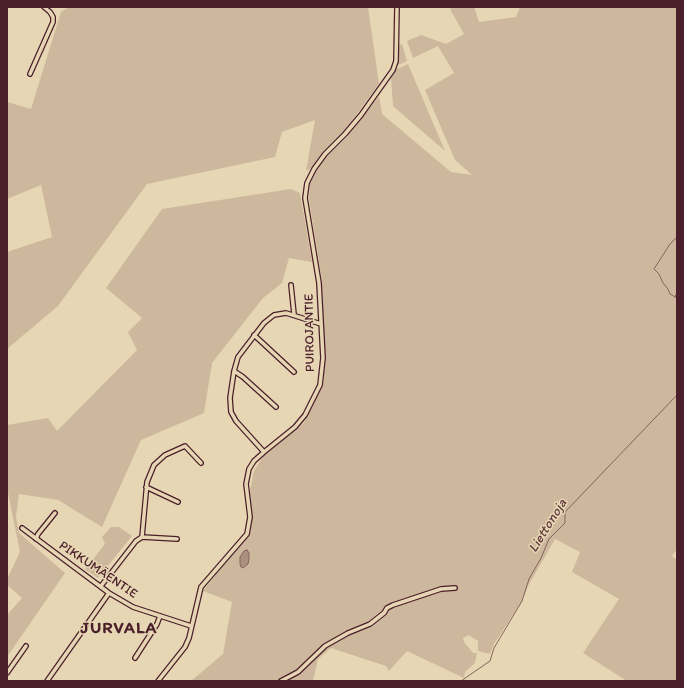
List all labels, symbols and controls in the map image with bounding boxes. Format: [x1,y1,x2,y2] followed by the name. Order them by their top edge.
[302,294,318,372] street label: PUIROJANTIE
[525,496,571,556] water label: Liettonoja
[56,538,140,602] street label: PIKKUMÄENTIE
[80,619,158,639] district label: JURVALA

